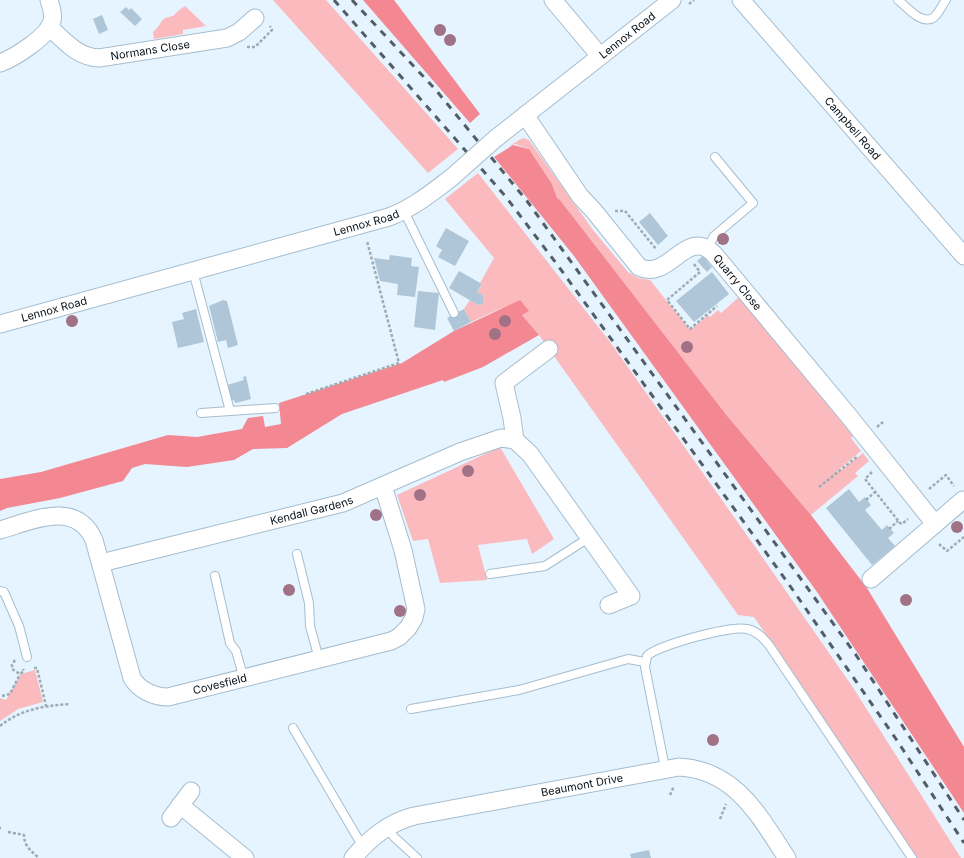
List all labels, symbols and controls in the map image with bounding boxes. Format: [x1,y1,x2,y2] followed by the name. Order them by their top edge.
[596,9,658,62] street label: Lennox Road
[110,37,191,63] street label: Normans Close
[822,94,884,162] street label: Campbell Road
[332,207,402,239] street label: Lennox Road
[710,251,765,313] street label: Quarry Close
[20,293,88,325] street label: Lennox Road
[269,492,355,528] street label: Kendall Gardens
[191,670,248,697] street label: Covesfield
[540,771,624,799] street label: Beaumont Drive

